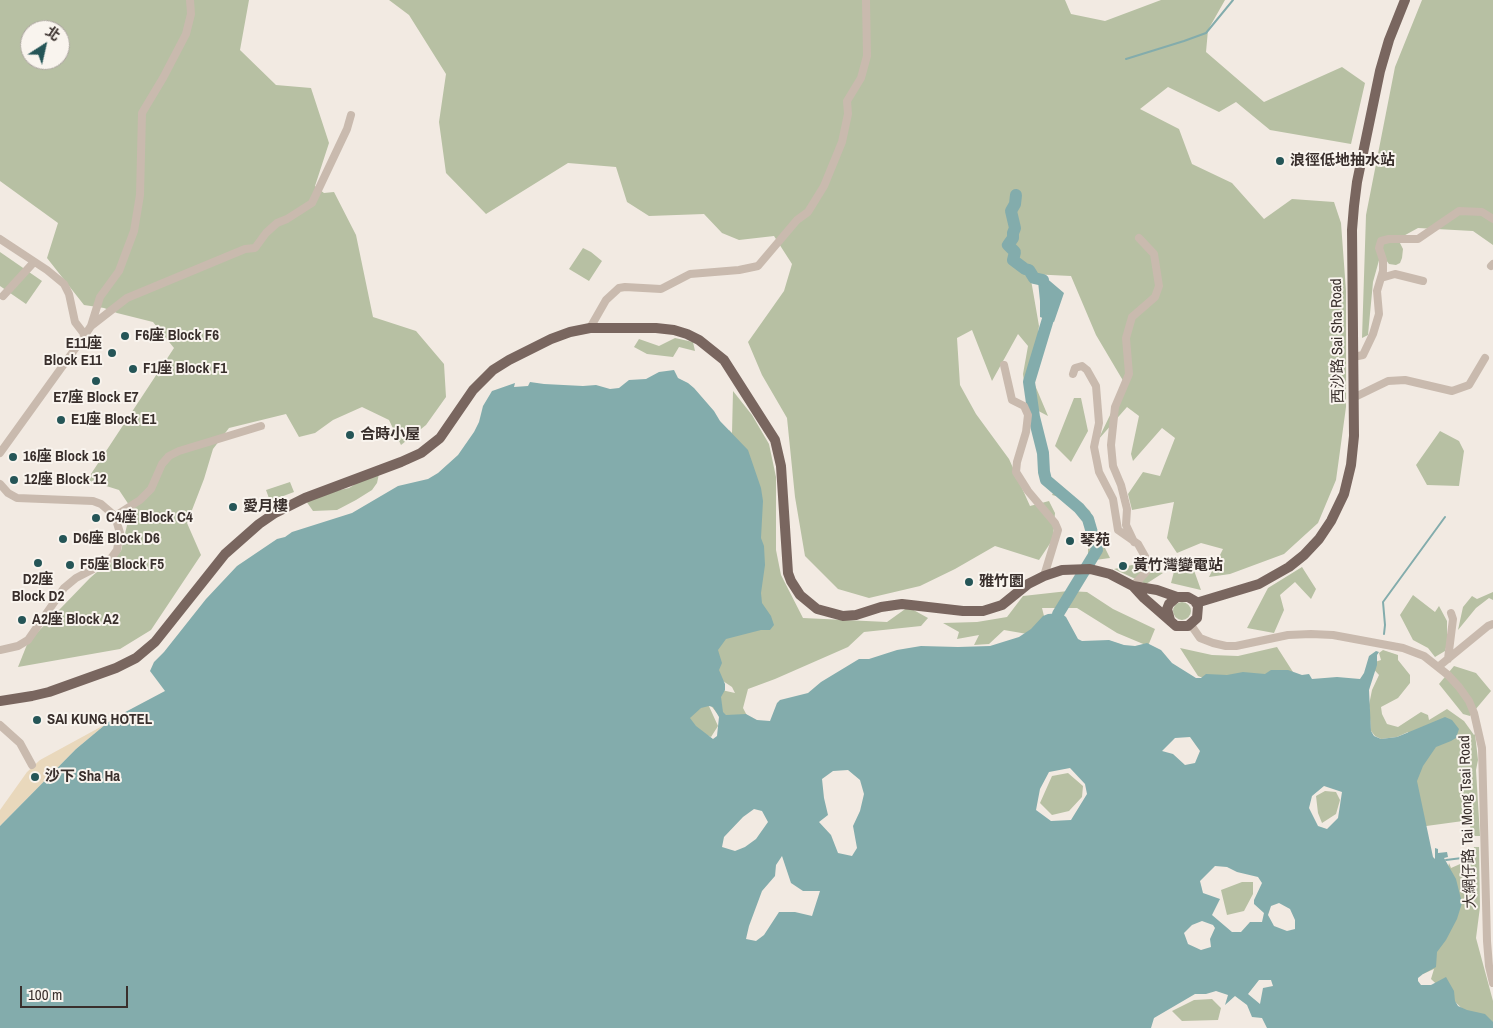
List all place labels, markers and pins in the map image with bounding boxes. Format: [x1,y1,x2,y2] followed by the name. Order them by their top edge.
[1290,152,1395,170] place label: 浪徑低地抽水站
[1274,155,1286,167] marker: 浪徑低地抽水站
[135,327,219,345] place label: F6座 Block F6
[119,330,131,342] marker: F6座 Block F6
[44,335,102,370] place label: E11座 Block E11
[106,347,118,359] marker: E11座 Block E11
[143,360,227,378] place label: F1座 Block F1
[127,363,139,375] marker: F1座 Block F1
[90,375,102,387] marker: E7座 Block E7
[53,389,139,407] place label: E7座 Block E7
[71,411,156,429] place label: E1座 Block E1
[55,414,67,426] marker: E1座 Block E1
[360,426,420,444] place label: 合時小屋
[344,429,356,441] marker: 合時小屋
[23,448,106,466] place label: 16座 Block 16
[7,451,19,463] marker: 16座 Block 16
[24,471,107,489] place label: 12座 Block 12
[8,474,20,486] marker: 12座 Block 12
[243,498,288,516] place label: 愛月樓
[227,501,239,513] marker: 愛月樓
[106,509,193,527] place label: C4座 Block C4
[90,512,102,524] marker: C4座 Block C4
[73,530,160,548] place label: D6座 Block D6
[1080,532,1110,550] place label: 琴苑
[57,533,69,545] marker: D6座 Block D6
[1064,535,1076,547] marker: 琴苑
[80,556,164,574] place label: F5座 Block F5
[32,557,44,569] marker: D2座 Block D2
[1133,557,1223,575] place label: 黃竹灣變電站
[64,559,76,571] marker: F5座 Block F5
[1117,560,1129,572] marker: 黃竹灣變電站
[12,571,64,606] place label: D2座 Block D2
[979,573,1024,591] place label: 雅竹園
[963,576,975,588] marker: 雅竹園
[32,611,119,629] place label: A2座 Block A2
[16,614,28,626] marker: A2座 Block A2
[47,711,152,729] place label: SAI KUNG HOTEL
[31,714,43,726] marker: SAI KUNG HOTEL
[45,768,120,786] place label: 沙下 Sha Ha
[29,771,41,783] marker: 沙下 Sha Ha

